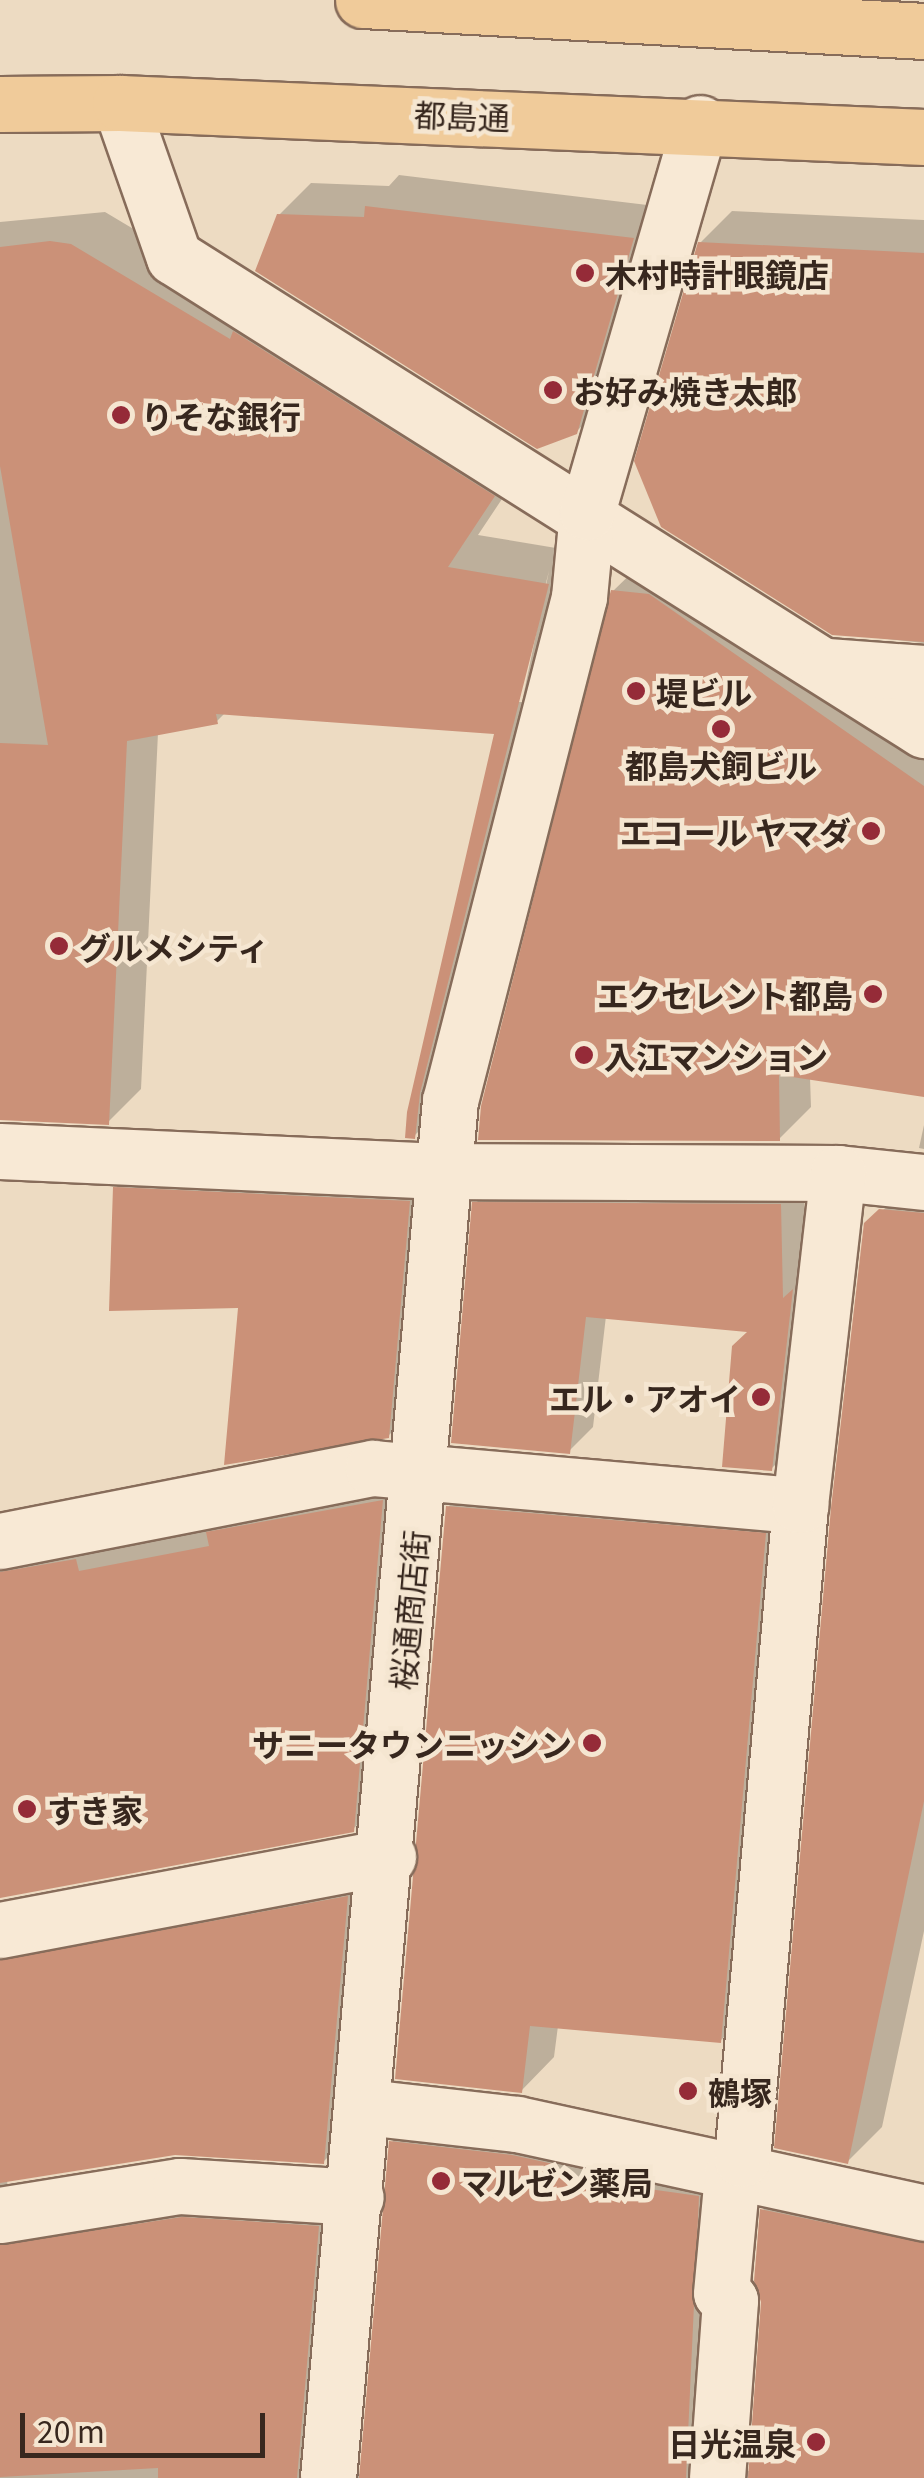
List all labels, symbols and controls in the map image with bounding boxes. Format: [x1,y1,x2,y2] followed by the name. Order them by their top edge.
[413,94,511,136] street label: 都島通
[605,254,829,292] place label: 木村時計眼鏡店
[574,262,596,284] marker: 木村時計眼鏡店
[573,371,797,409] place label: お好み焼き太郎
[542,379,564,401] marker: お好み焼き太郎
[141,396,301,434] place label: りそな銀行
[110,404,132,426] marker: りそな銀行
[656,672,752,710] place label: 堤ビル
[625,680,647,702] marker: 堤ビル
[710,718,732,740] marker: 都島犬飼ビル
[625,745,817,783] place label: 都島犬飼ビル
[620,812,851,850] place label: エコール ヤマダ
[860,820,882,842] marker: エコール ヤマダ
[79,927,271,965] place label: グルメシティ
[48,935,70,957] marker: グルメシティ
[597,975,853,1013] place label: エクセレント都島
[862,983,884,1005] marker: エクセレント都島
[604,1036,828,1074] place label: 入江マンション
[573,1044,595,1066] marker: 入江マンション
[549,1378,741,1416] place label: エル・アオイ
[750,1386,772,1408] marker: エル・アオイ
[382,1529,434,1691] street label: 桜通商店街
[252,1724,572,1762] place label: サニータウンニッシン
[581,1732,603,1754] marker: サニータウンニッシン
[47,1790,143,1828] place label: すき家
[16,1798,38,1820] marker: すき家
[708,2072,772,2110] place label: 鵺塚
[677,2080,699,2102] marker: 鵺塚
[461,2162,653,2200] place label: マルゼン薬局
[430,2170,452,2192] marker: マルゼン薬局
[25,2393,270,2455] scale bar
[37,2408,105,2452] text: 20 m
[668,2423,796,2461] place label: 日光温泉
[805,2431,827,2453] marker: 日光温泉

